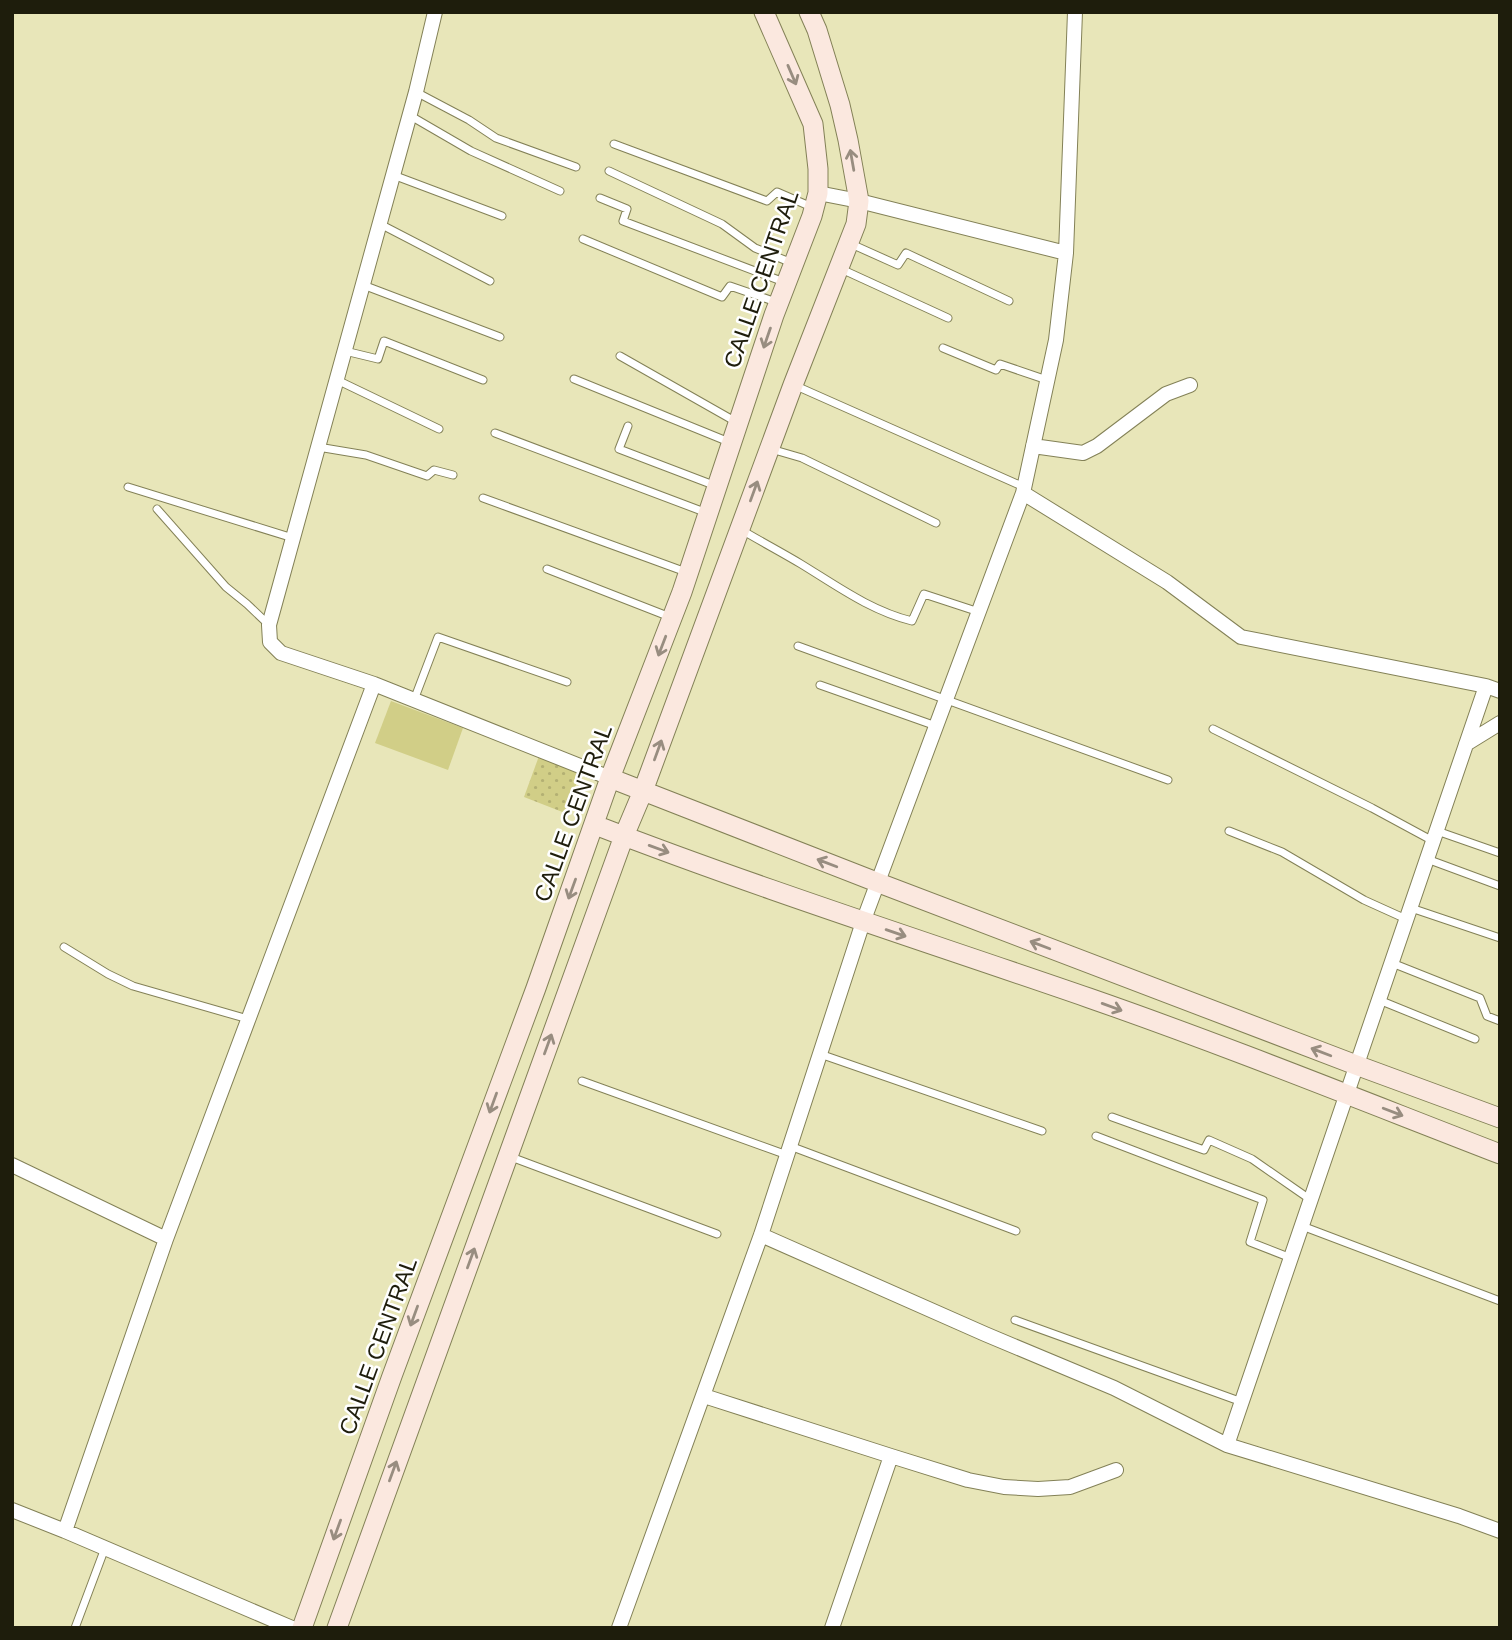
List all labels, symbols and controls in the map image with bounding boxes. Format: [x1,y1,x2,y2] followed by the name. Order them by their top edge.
[786,64,799,85] one-way arrow
[845,149,858,172] one-way arrow
[718,186,804,371] street label: CALLE CENTRAL
[760,326,772,348] one-way arrow
[748,480,761,502] one-way arrow
[654,634,667,656] one-way arrow
[529,721,617,905] street label: CALLE CENTRAL
[653,740,665,762] one-way arrow
[647,844,669,856] one-way arrow
[817,856,839,869] one-way arrow
[564,878,577,900] one-way arrow
[885,928,907,940] one-way arrow
[1029,937,1051,950] one-way arrow
[1100,1001,1122,1014] one-way arrow
[543,1033,556,1055] one-way arrow
[1311,1045,1332,1057] one-way arrow
[486,1091,499,1113] one-way arrow
[1382,1107,1404,1120] one-way arrow
[466,1247,478,1269] one-way arrow
[334,1254,422,1438] street label: CALLE CENTRAL
[407,1305,420,1327] one-way arrow
[388,1461,400,1483] one-way arrow
[330,1519,342,1541] one-way arrow

